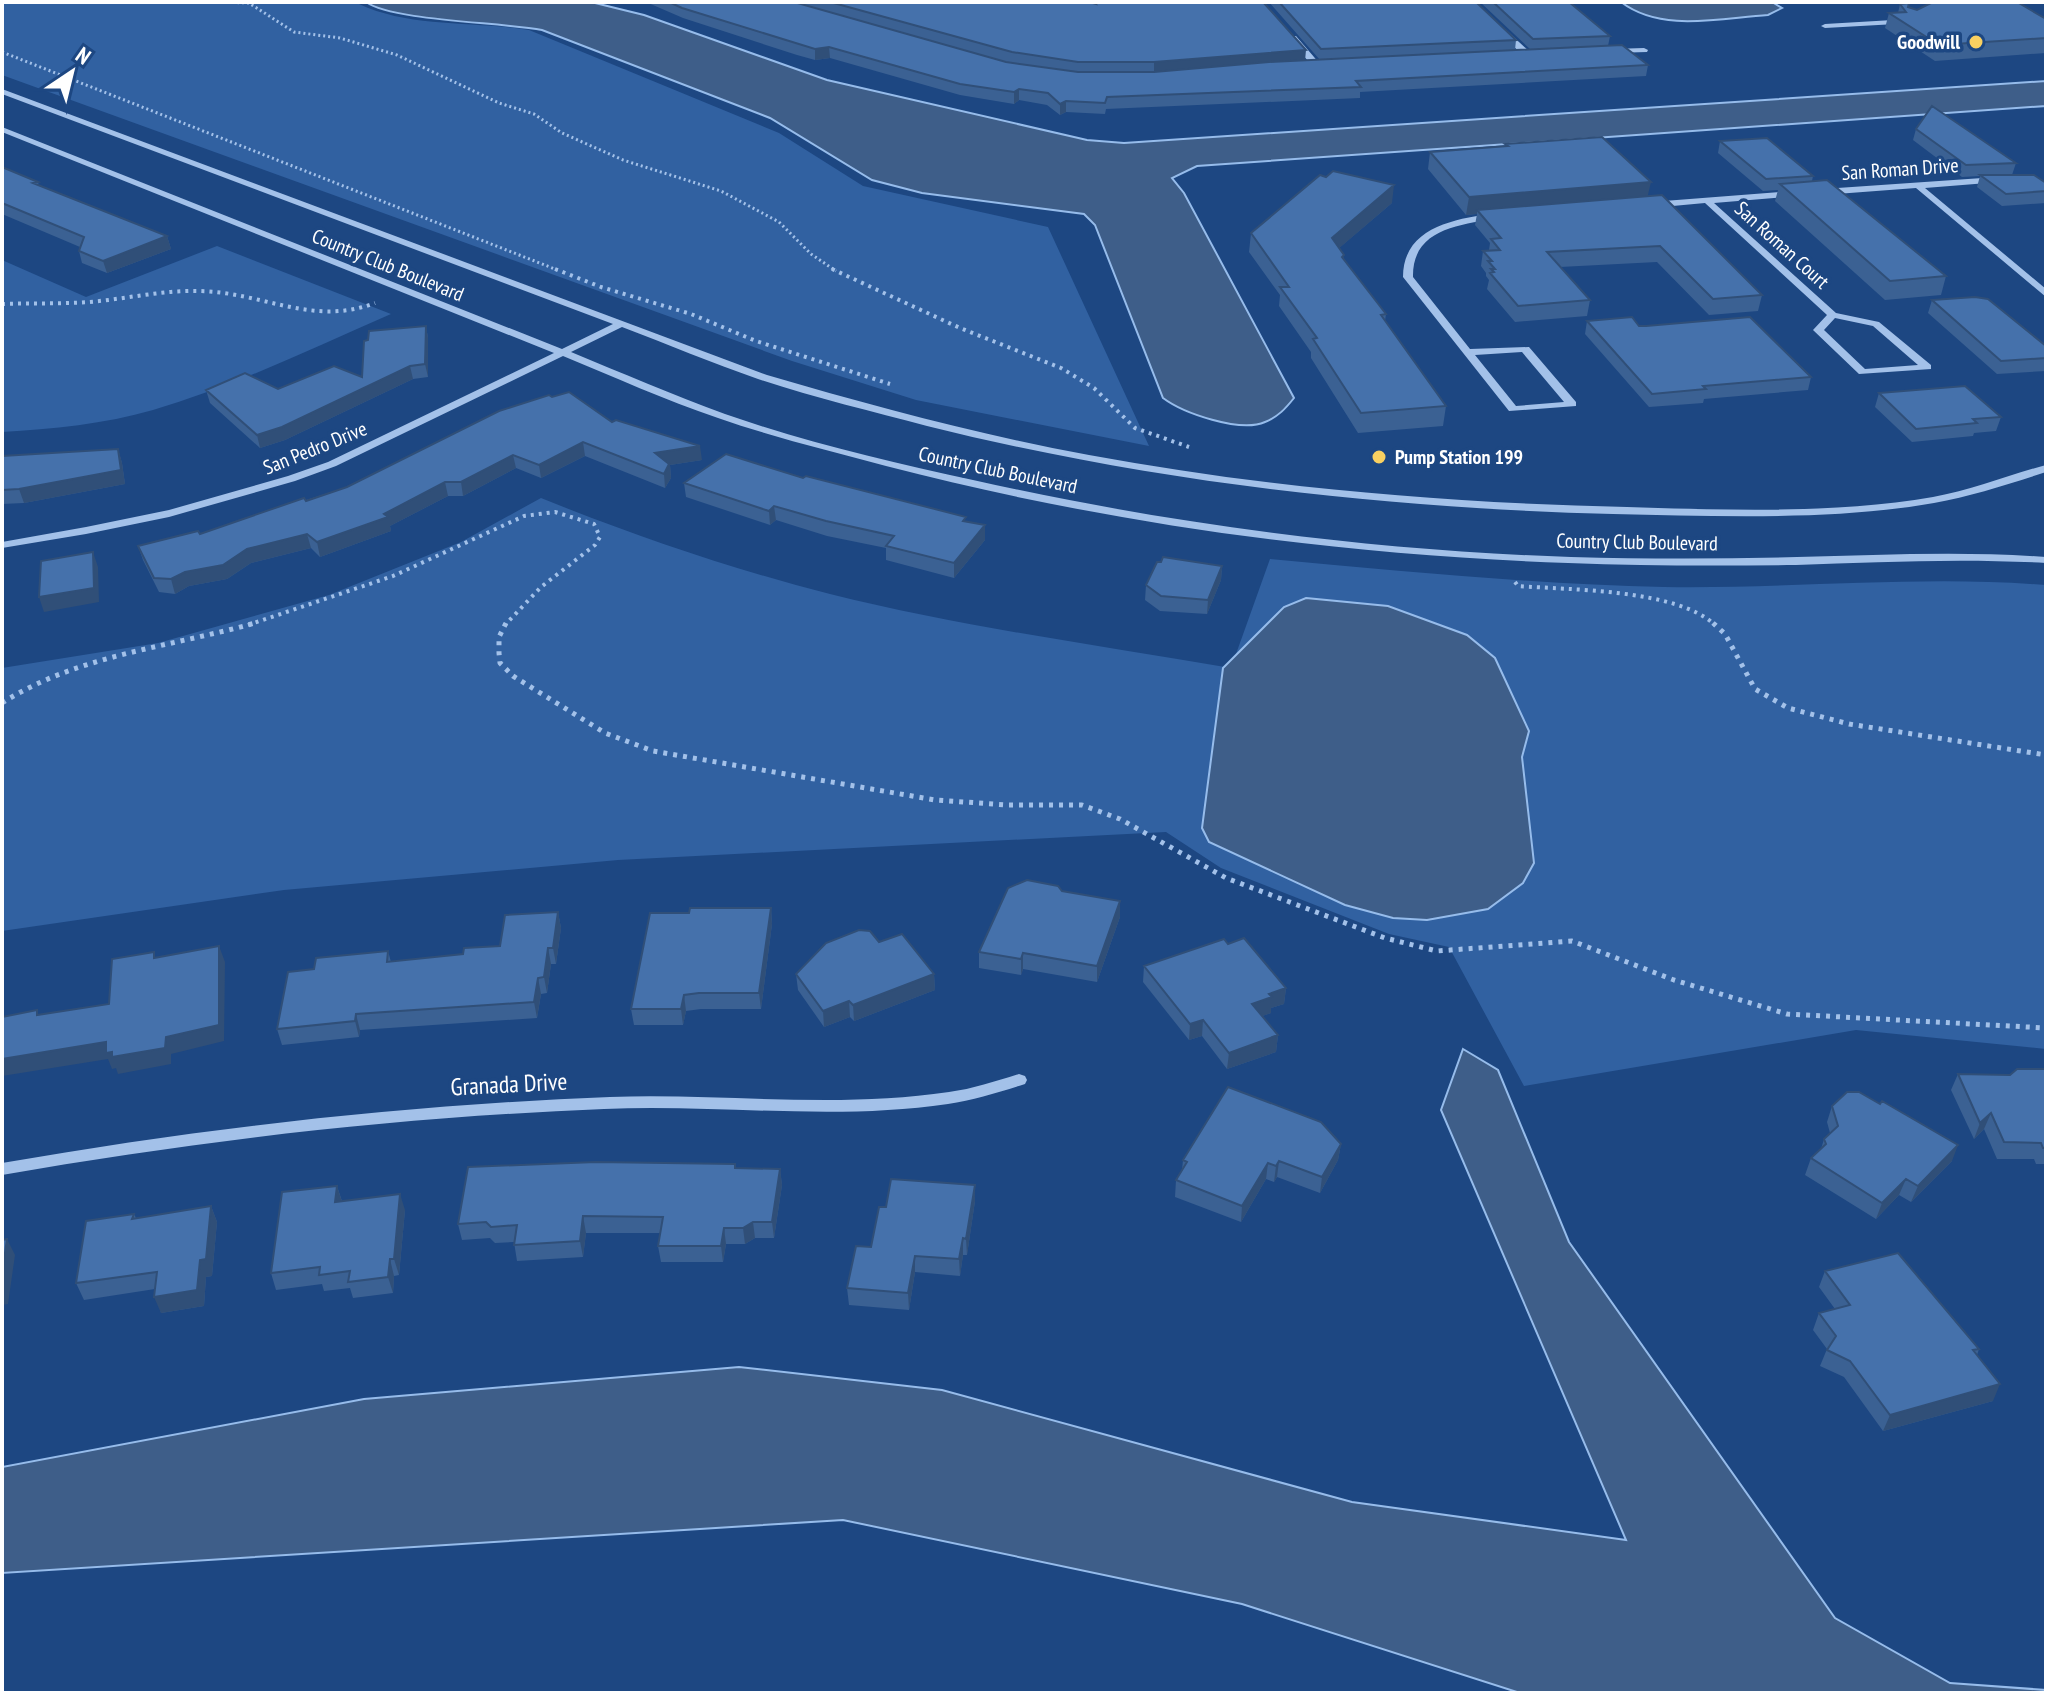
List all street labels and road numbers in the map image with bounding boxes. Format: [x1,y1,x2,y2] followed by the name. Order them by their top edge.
[1841,152,1959,186] street label: San Roman Drive
[1729,196,1835,295] street label: San Roman Court
[308,223,468,307] street label: Country Club Boulevard
[259,415,371,481] street label: San Pedro Drive
[916,440,1080,500] street label: Country Club Boulevard
[1556,528,1718,556] street label: Country Club Boulevard
[450,1065,568,1103] street label: Granada Drive

